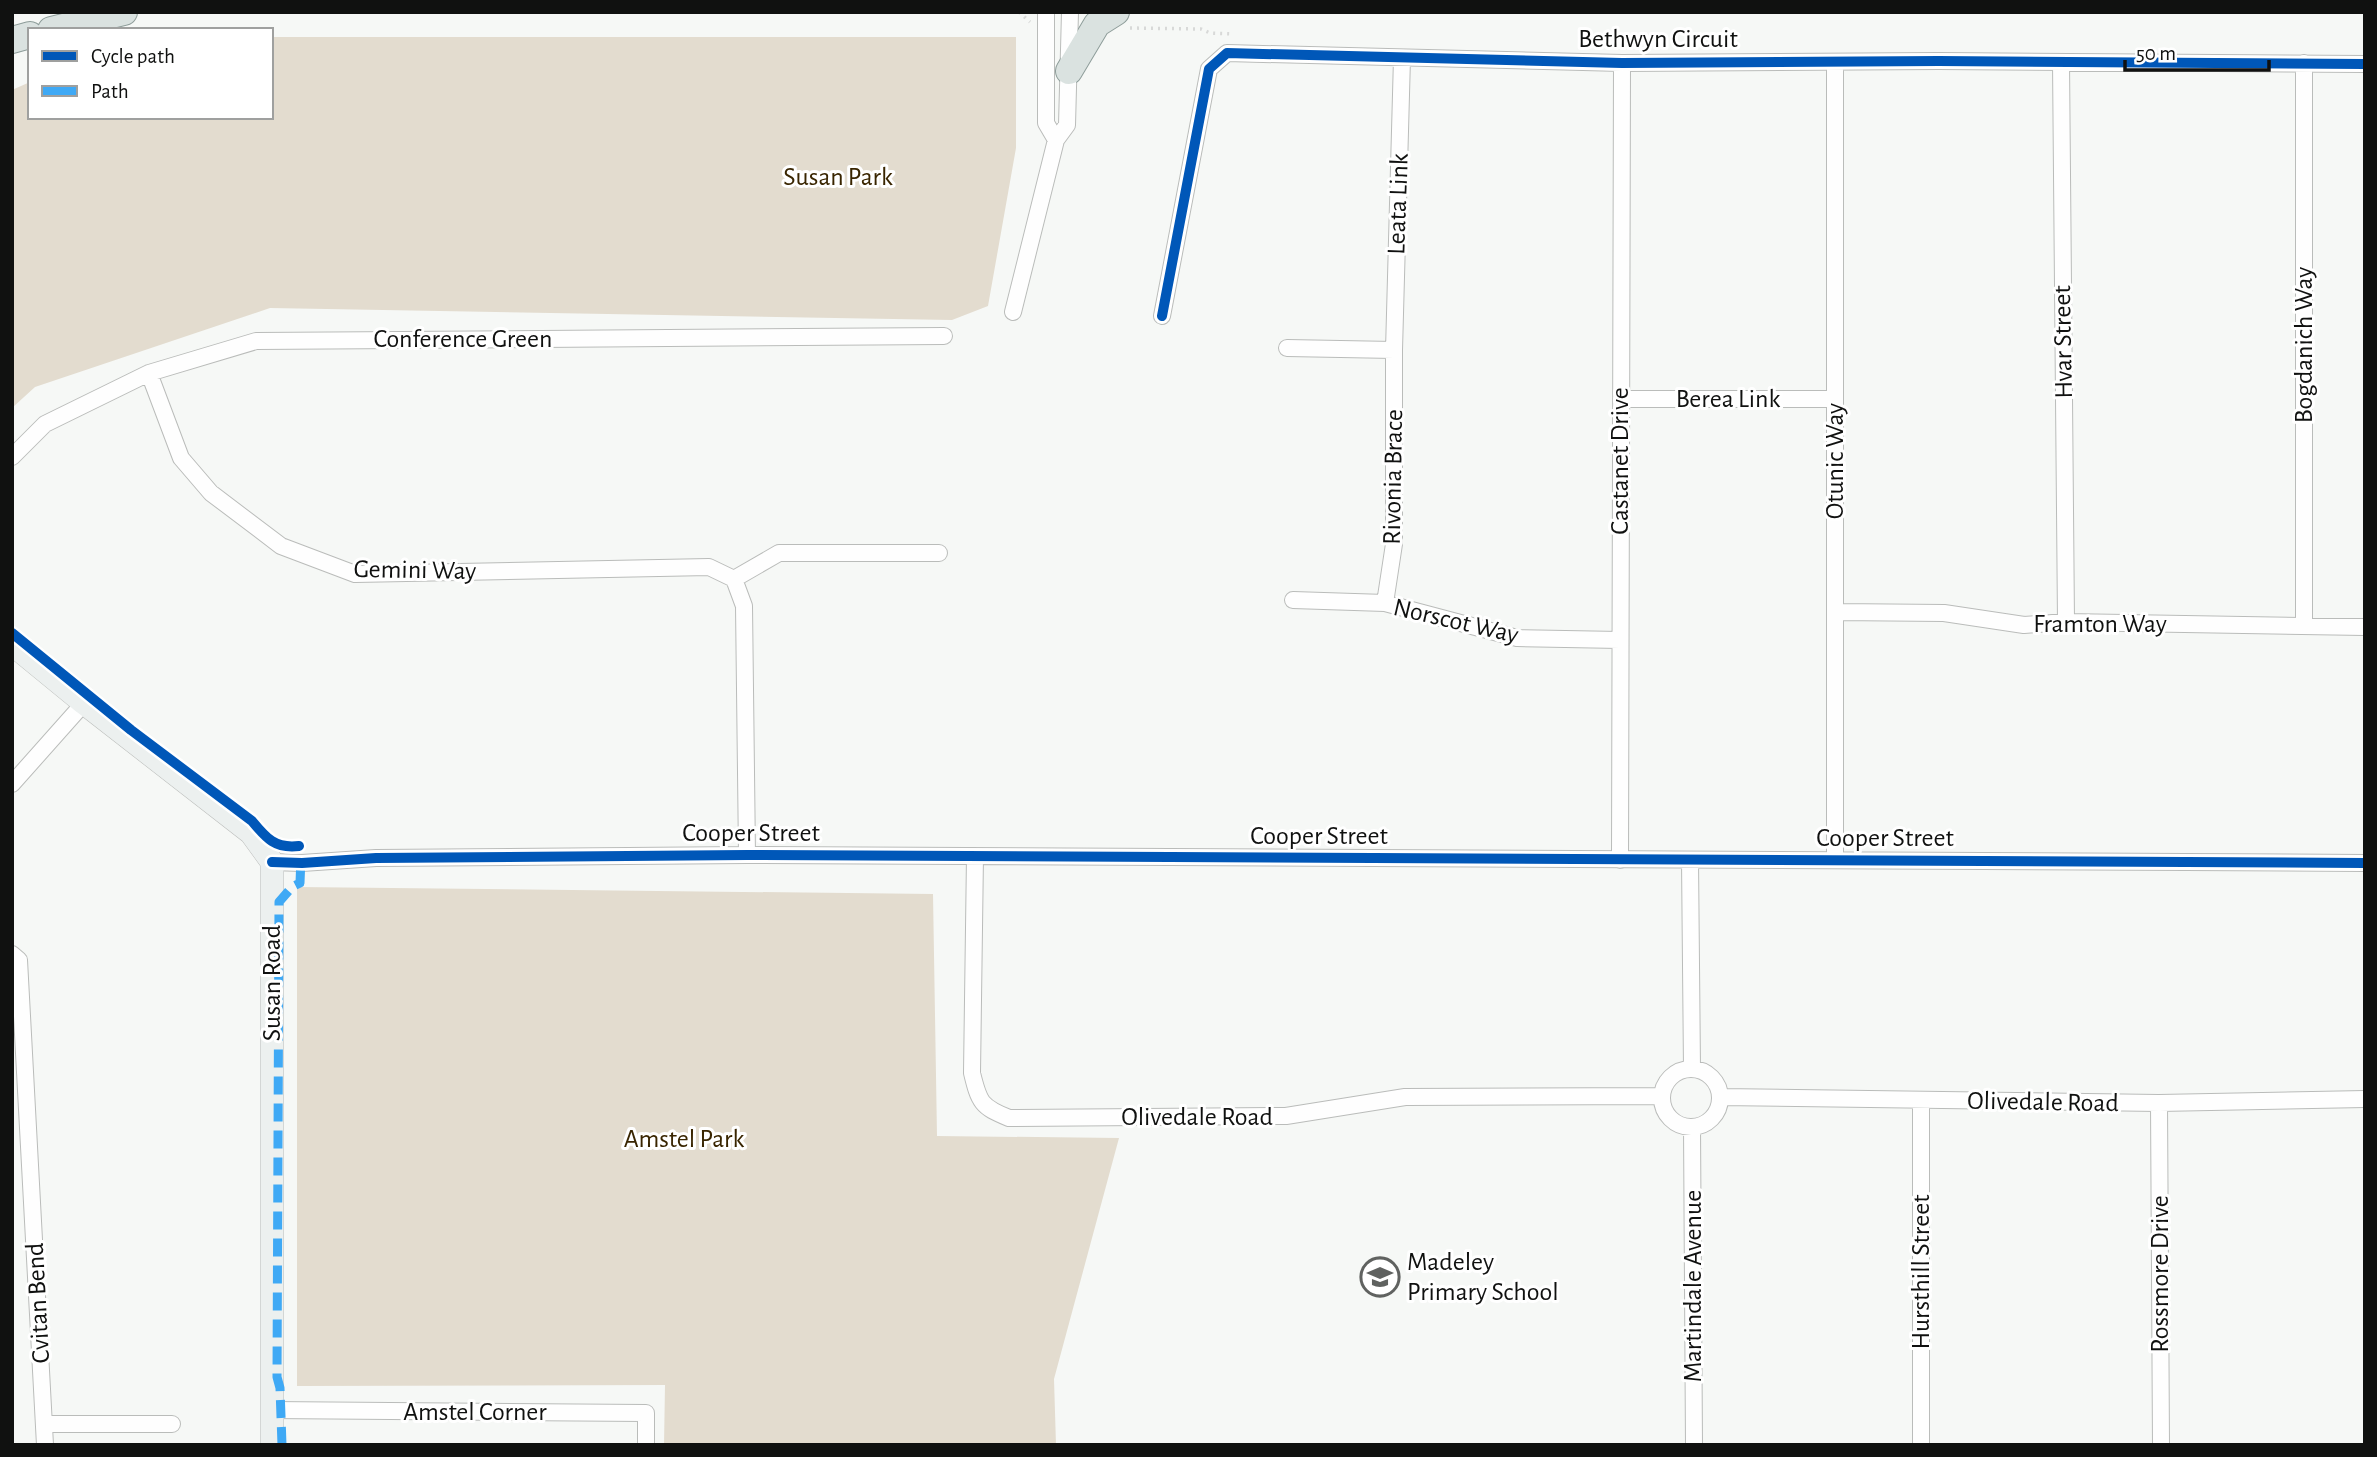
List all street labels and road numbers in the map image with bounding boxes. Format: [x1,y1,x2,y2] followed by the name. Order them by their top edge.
[1578,26,1738,52] street label: Bethwyn Circuit
[1383,153,1413,255] street label: Leata Link
[2291,267,2317,423] street label: Bogdanich Way
[2049,285,2077,399] street label: Hvar Street
[374,326,552,352] street label: Conference Green
[1676,386,1781,412] street label: Berea Link
[1607,387,1633,535] street label: Castanet Drive
[1822,403,1848,519] street label: Otunic Way
[1379,409,1407,545] street label: Rivonia Brace
[353,556,477,584] street label: Gemini Way
[1391,594,1521,648] street label: Norscot Way
[2033,611,2167,637] street label: Framton Way
[682,820,820,846] street label: Cooper Street
[1250,823,1388,849] street label: Cooper Street
[1816,825,1954,851] street label: Cooper Street
[259,925,285,1041] street label: Susan Road
[1967,1088,2119,1116] street label: Olivedale Road
[1121,1104,1273,1130] street label: Olivedale Road
[1680,1190,1706,1382] street label: Martindale Avenue
[1908,1195,1934,1350] street label: Hursthill Street
[2147,1195,2173,1353] street label: Rossmore Drive
[22,1242,54,1364] street label: Cvitan Bend
[403,1399,547,1425] street label: Amstel Corner

